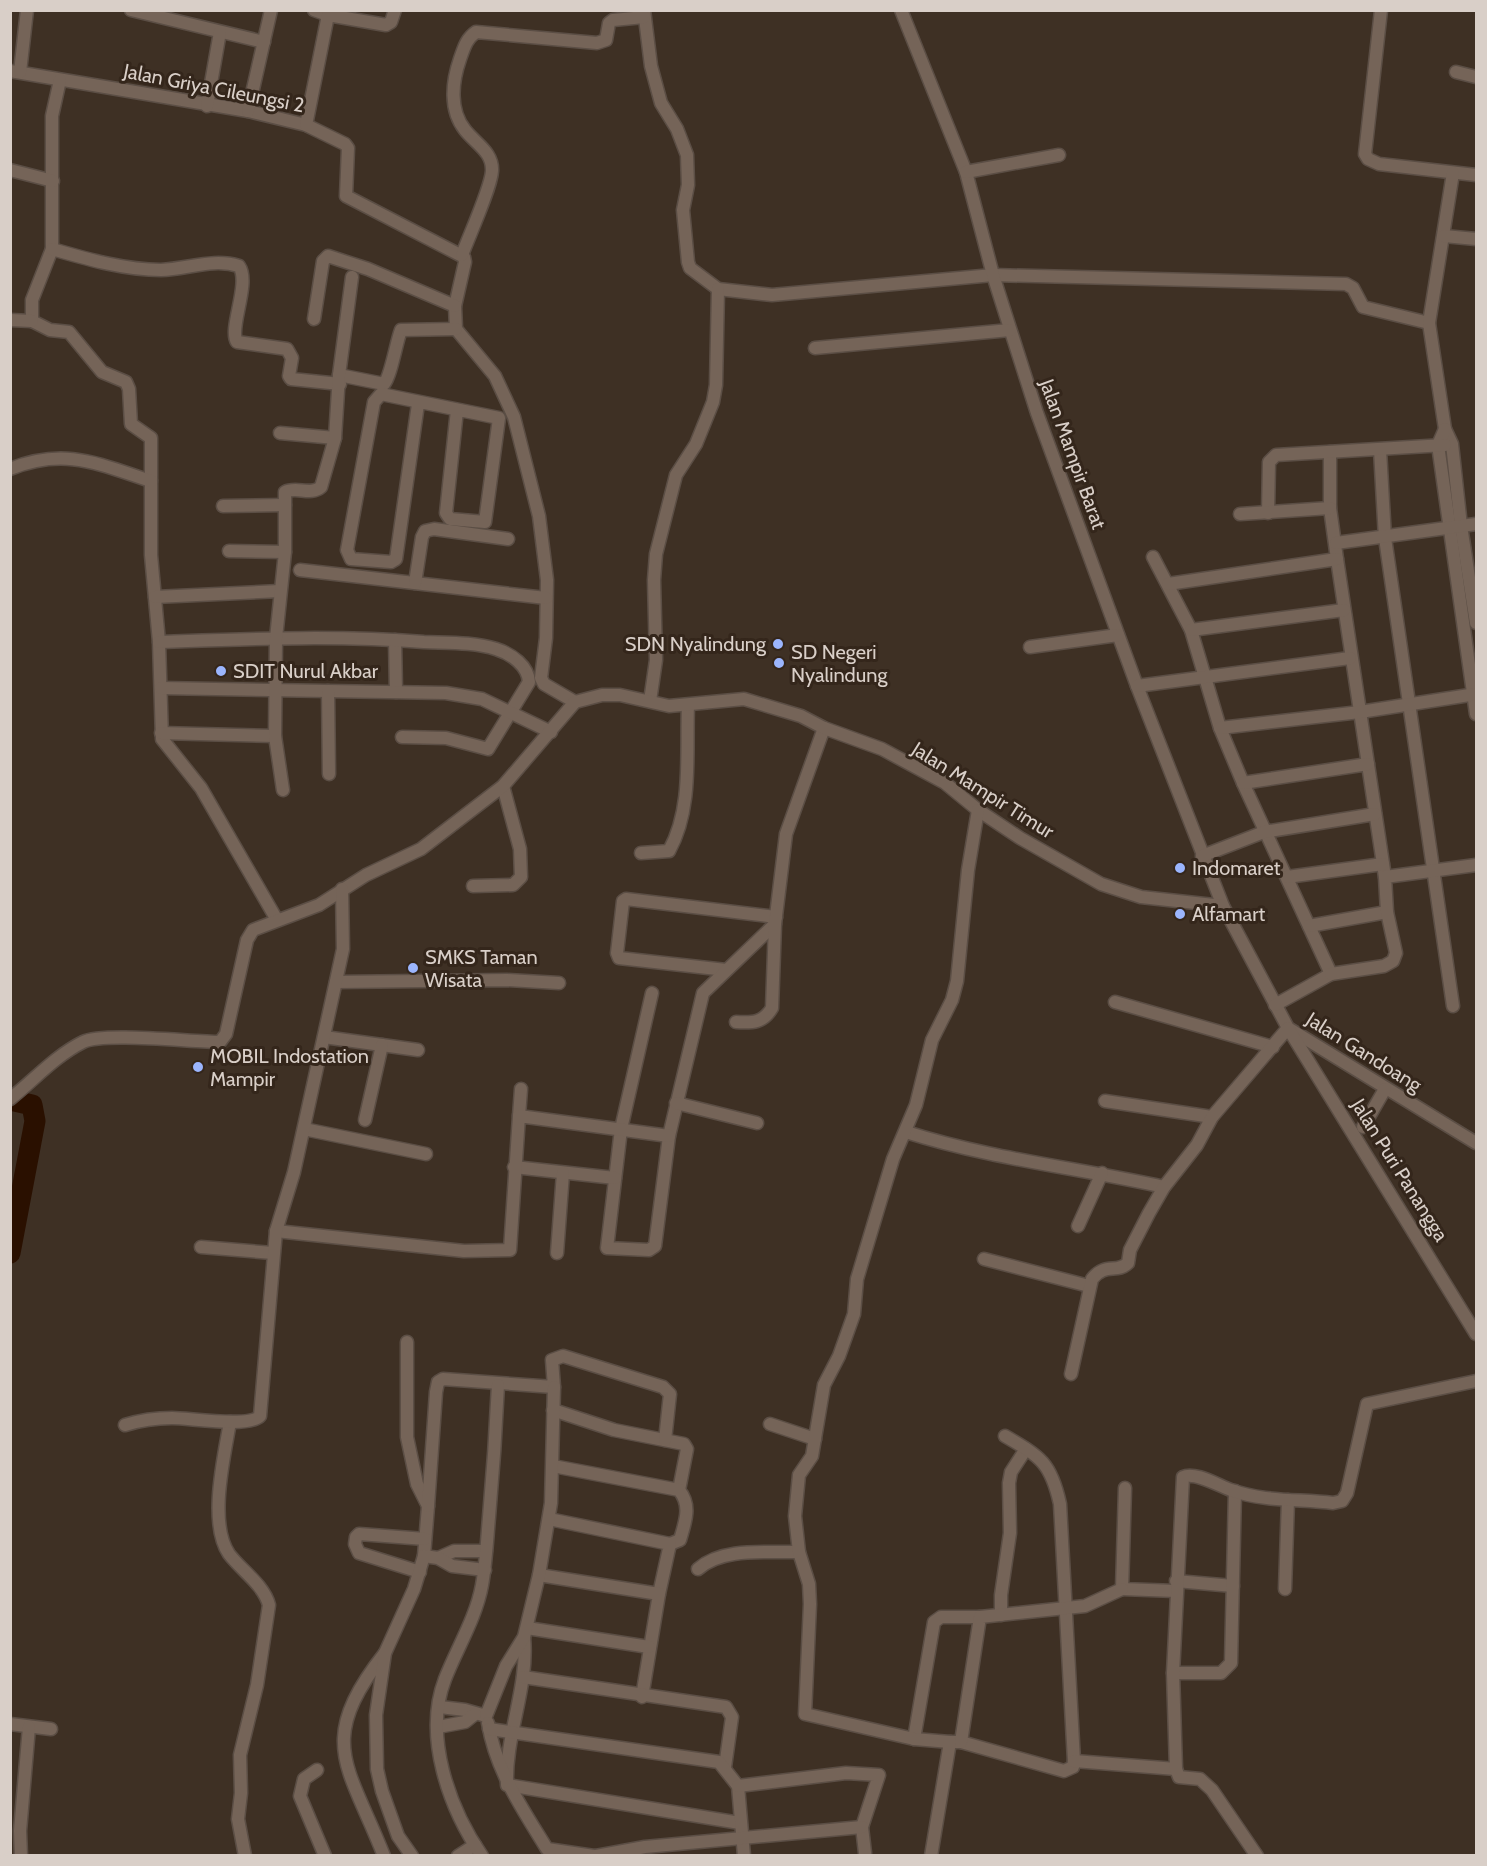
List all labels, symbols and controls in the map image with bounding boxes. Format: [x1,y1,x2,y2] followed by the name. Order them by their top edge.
[121,59,306,117] street label: Jalan Griya Cileungsi 2
[1034,375,1111,532] street label: Jalan Mampir Barat
[625,632,767,656] place label: SDN Nyalindung
[771,637,785,651] marker: SDN Nyalindung
[791,640,888,687] place label: SD Negeri Nyalindung
[772,656,786,670] marker: SD Negeri Nyalindung
[233,659,379,683] place label: SDIT Nurul Akbar
[214,664,228,678] marker: SDIT Nurul Akbar
[907,736,1059,844] street label: Jalan Mampir Timur
[1192,856,1281,880] place label: Indomaret
[1173,861,1187,875] marker: Indomaret
[1192,902,1265,926] place label: Alfamart
[1173,907,1187,921] marker: Alfamart
[425,945,538,992] place label: SMKS Taman Wisata
[406,961,420,975] marker: SMKS Taman Wisata
[1301,1006,1427,1098] street label: Jalan Gandoang
[210,1044,369,1091] place label: MOBIL Indostation Mampir
[191,1060,205,1074] marker: MOBIL Indostation Mampir
[1346,1093,1454,1246] street label: Jalan Puri Panangga

